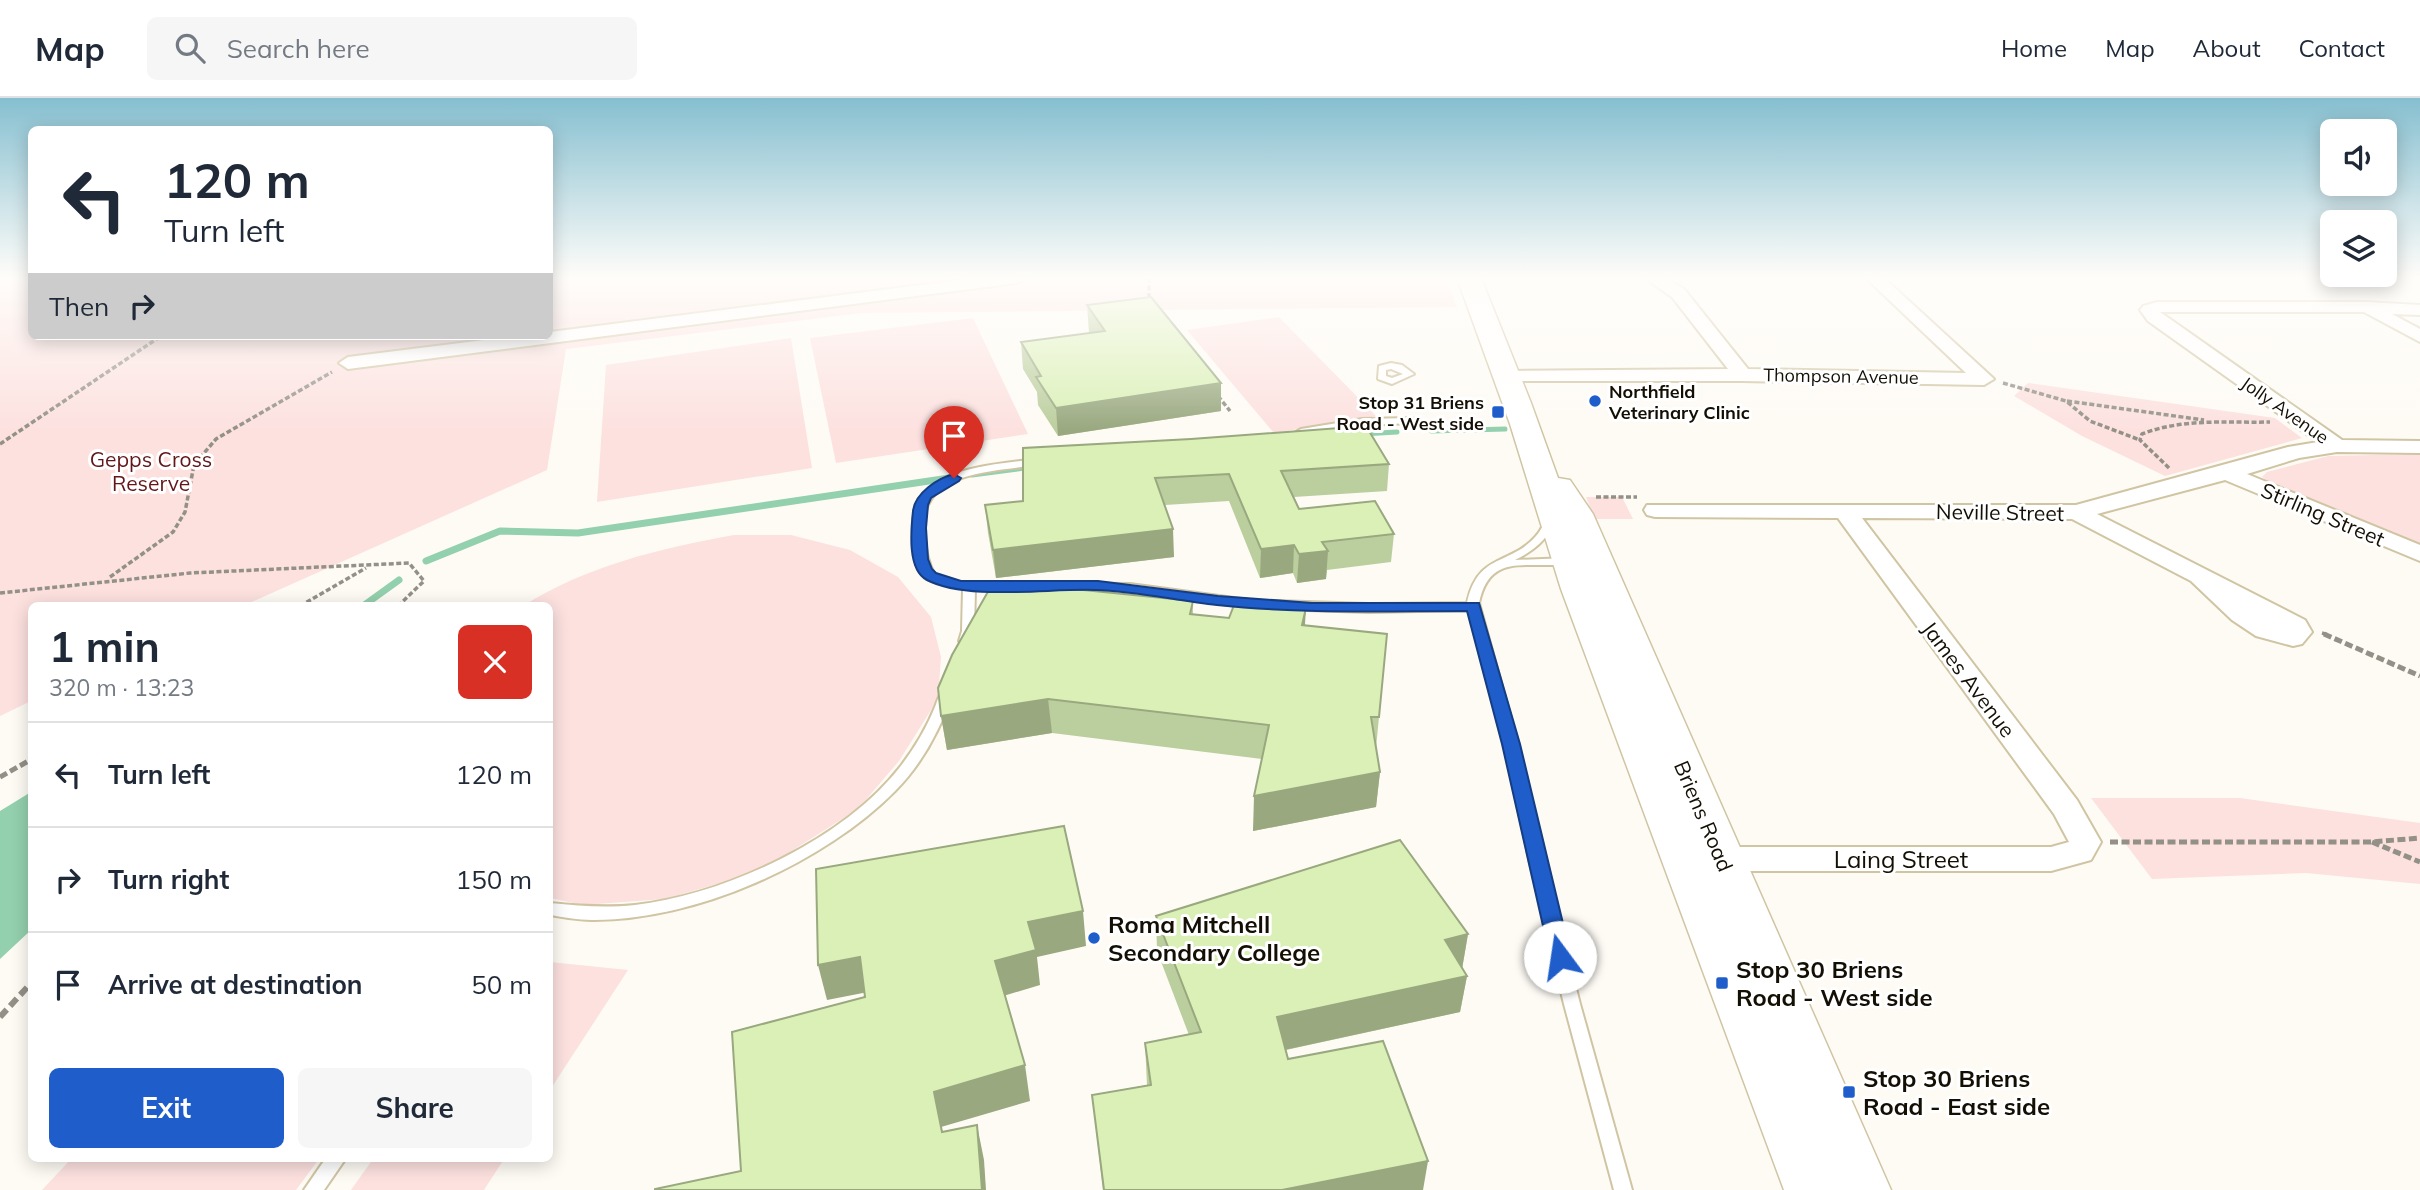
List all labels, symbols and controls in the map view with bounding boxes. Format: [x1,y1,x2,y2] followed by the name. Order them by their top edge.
[147,17,637,80] search box
[35,28,105,69] text: Map
[171,29,209,67] icon: search
[227,32,370,65] text: Search here
[2001,33,2067,63] text: Home
[2105,33,2155,63] text: Map
[2193,33,2261,63] text: About
[2299,33,2385,63] text: Contact
[2320,119,2397,287] map controls
[2320,119,2397,196] button: sound
[164,149,310,210] text: 120 m
[49,154,140,245] icon: left
[164,210,284,250] text: Turn left
[2320,210,2397,287] button: layers
[123,287,161,325] icon: right
[49,290,109,323] text: Then
[1763,363,1919,389] street label: Thompson Avenue
[2237,371,2333,449] street label: Jolly Avenue
[1608,380,1750,424] place label: Northfield Veterinary Clinic
[1337,391,1484,435] place label: Stop 31 Briens Road - West side
[1587,393,1603,409] marker: Northfield Veterinary Clinic
[1490,404,1506,420] marker: Stop 31 Briens Road - West side
[924,406,984,478] pin
[935,417,973,455] icon: arrive
[90,446,212,496] park label: Gepps Cross Reserve
[2257,476,2389,552] street label: Stirling Street
[1936,498,2064,526] street label: Neville Street
[1917,616,2021,742] street label: James Avenue
[49,620,160,673] text: 1 min
[458,625,532,699] button: close
[49,673,194,702] text: 320 m · 13:23
[49,756,87,794] icon: left
[1669,757,1739,875] street label: Briens Road
[108,758,210,791] text: Turn left
[456,758,532,791] text: 120 m
[1834,844,1968,874] street label: Laing Street
[49,861,87,899] icon: right
[108,863,229,896] text: Turn right
[456,863,532,896] text: 150 m
[1108,909,1320,967] place label: Roma Mitchell Secondary College
[1523,920,1597,994] position arrow
[1086,930,1102,946] marker: Roma Mitchell Secondary College
[1736,954,1933,1012] place label: Stop 30 Briens Road - West side
[49,966,87,1004] icon: arrive
[108,968,363,1001] text: Arrive at destination
[471,968,532,1001] text: 50 m
[1714,975,1730,991] marker: Stop 30 Briens Road - West side
[1863,1063,2050,1121] place label: Stop 30 Briens Road - East side
[49,1068,284,1148] button: Exit
[298,1068,532,1148] button: Share
[1841,1084,1857,1100] marker: Stop 30 Briens Road - East side

